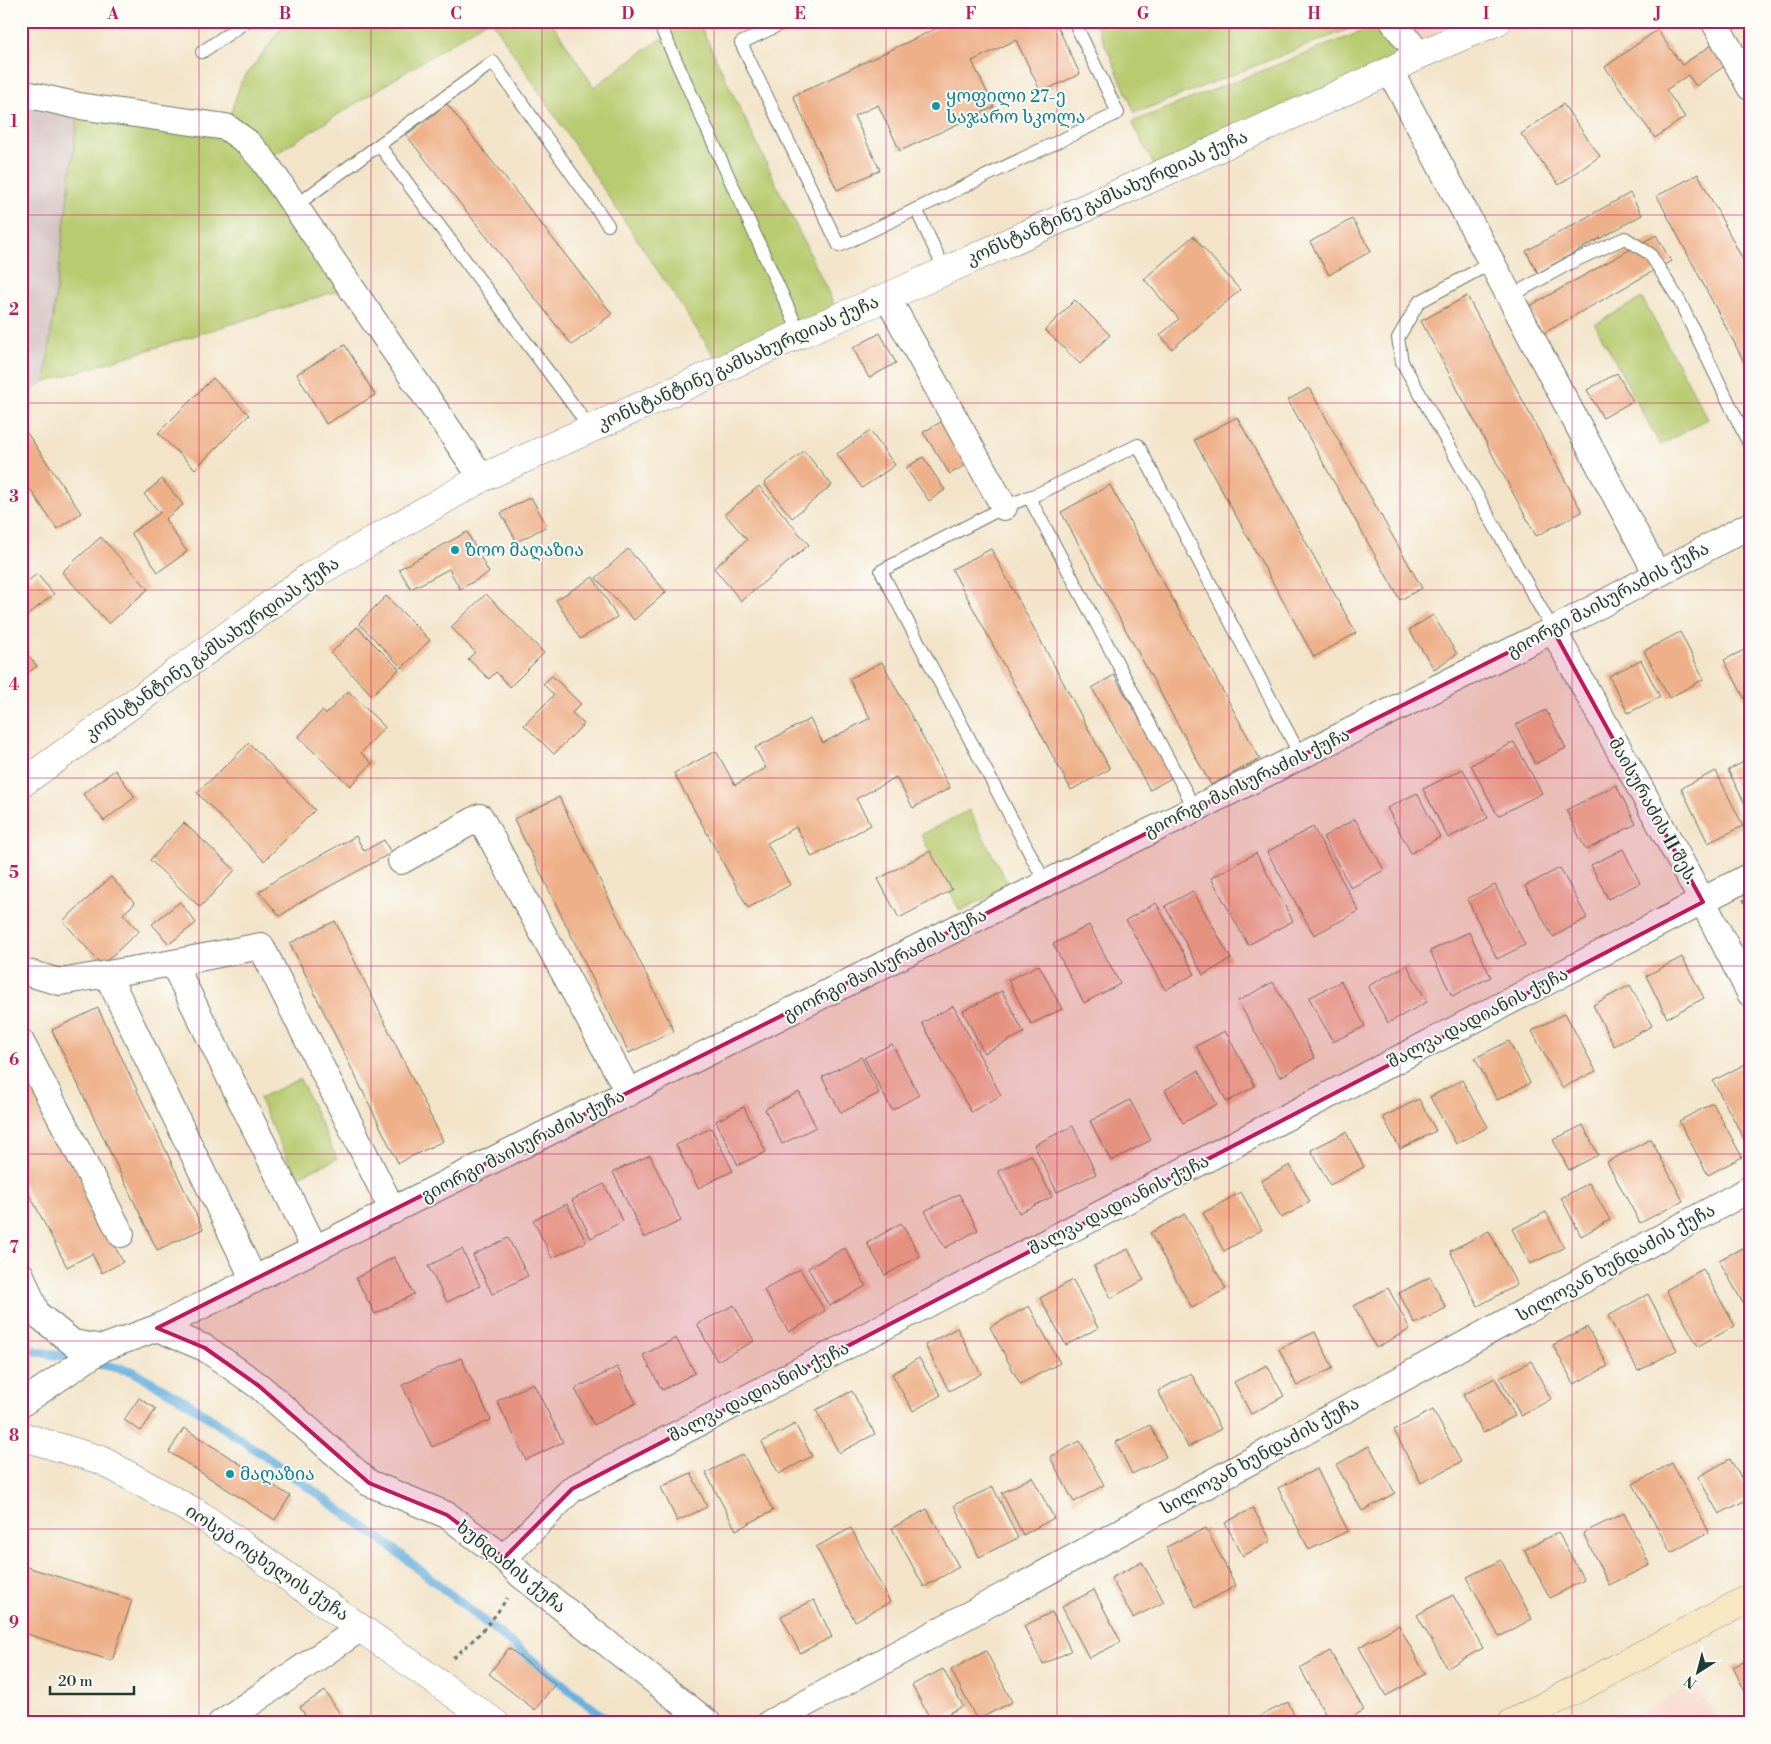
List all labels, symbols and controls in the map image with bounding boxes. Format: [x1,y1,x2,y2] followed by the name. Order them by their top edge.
[106,4,119,24] text: A
[279,4,291,24] text: B
[450,4,462,24] text: C
[622,4,635,24] text: D
[794,4,806,24] text: E
[965,4,977,24] text: F
[1137,4,1150,24] text: G
[1307,4,1321,24] text: H
[1483,4,1489,24] text: I
[1653,4,1661,24] text: J
[946,85,1085,129] place label: ყოფილი 27-ე საჯარო სკოლა
[930,100,942,112] marker: ყოფილი 27-ე საჯარო სკოლა
[10,112,18,132] text: 1
[963,125,1251,271] street label: კონსტანტინე გამსახურდიას ქუჩა
[594,290,882,436] street label: კონსტანტინე გამსახურდიას ქუჩა
[9,300,19,320] text: 2
[9,487,19,507] text: 3
[1503,537,1713,663] street label: გიორგი მაისურაძის ქუჩა
[465,539,584,562] place label: ზოო მაღაზია
[449,544,461,556] marker: ზოო მაღაზია
[80,552,344,746] street label: კონსტანტინე გამსახურდიას ქუჩა
[9,675,20,695] text: 4
[1140,723,1354,843] street label: გიორგი მაისურაძის ქუჩა
[1603,734,1703,888] street label: მაისურაძის II შეს.
[9,863,19,883] text: 5
[779,903,991,1027] street label: გიორგი მაისურაძის ქუჩა
[1384,962,1572,1074] street label: შალვა დადიანის ქუჩა
[9,1050,19,1070] text: 6
[417,1084,629,1208] street label: გიორგი მაისურაძის ქუჩა
[1025,1149,1213,1261] street label: შალვა დადიანის ქუჩა
[1513,1199,1719,1327] street label: სილოვან ხუნდაძის ქუჩა
[9,1238,19,1258] text: 7
[665,1336,853,1448] street label: შალვა დადიანის ქუჩა
[1157,1392,1363,1520] street label: სილოვან ხუნდაძის ქუჩა
[9,1426,19,1446] text: 8
[240,1463,315,1486] place label: მაღაზია
[224,1468,236,1480] marker: მაღაზია
[181,1500,353,1626] street label: იოსებ ოცხელის ქუჩა
[451,1516,571,1618] street label: ხუნდაძის ქუჩა
[9,1613,19,1633] text: 9
[1674,1646,1724,1696] north arrow
[50,1664,134,1696] scale bar
[1681,1671,1701,1692] text: N
[58,1672,93,1691] text: 20 m

